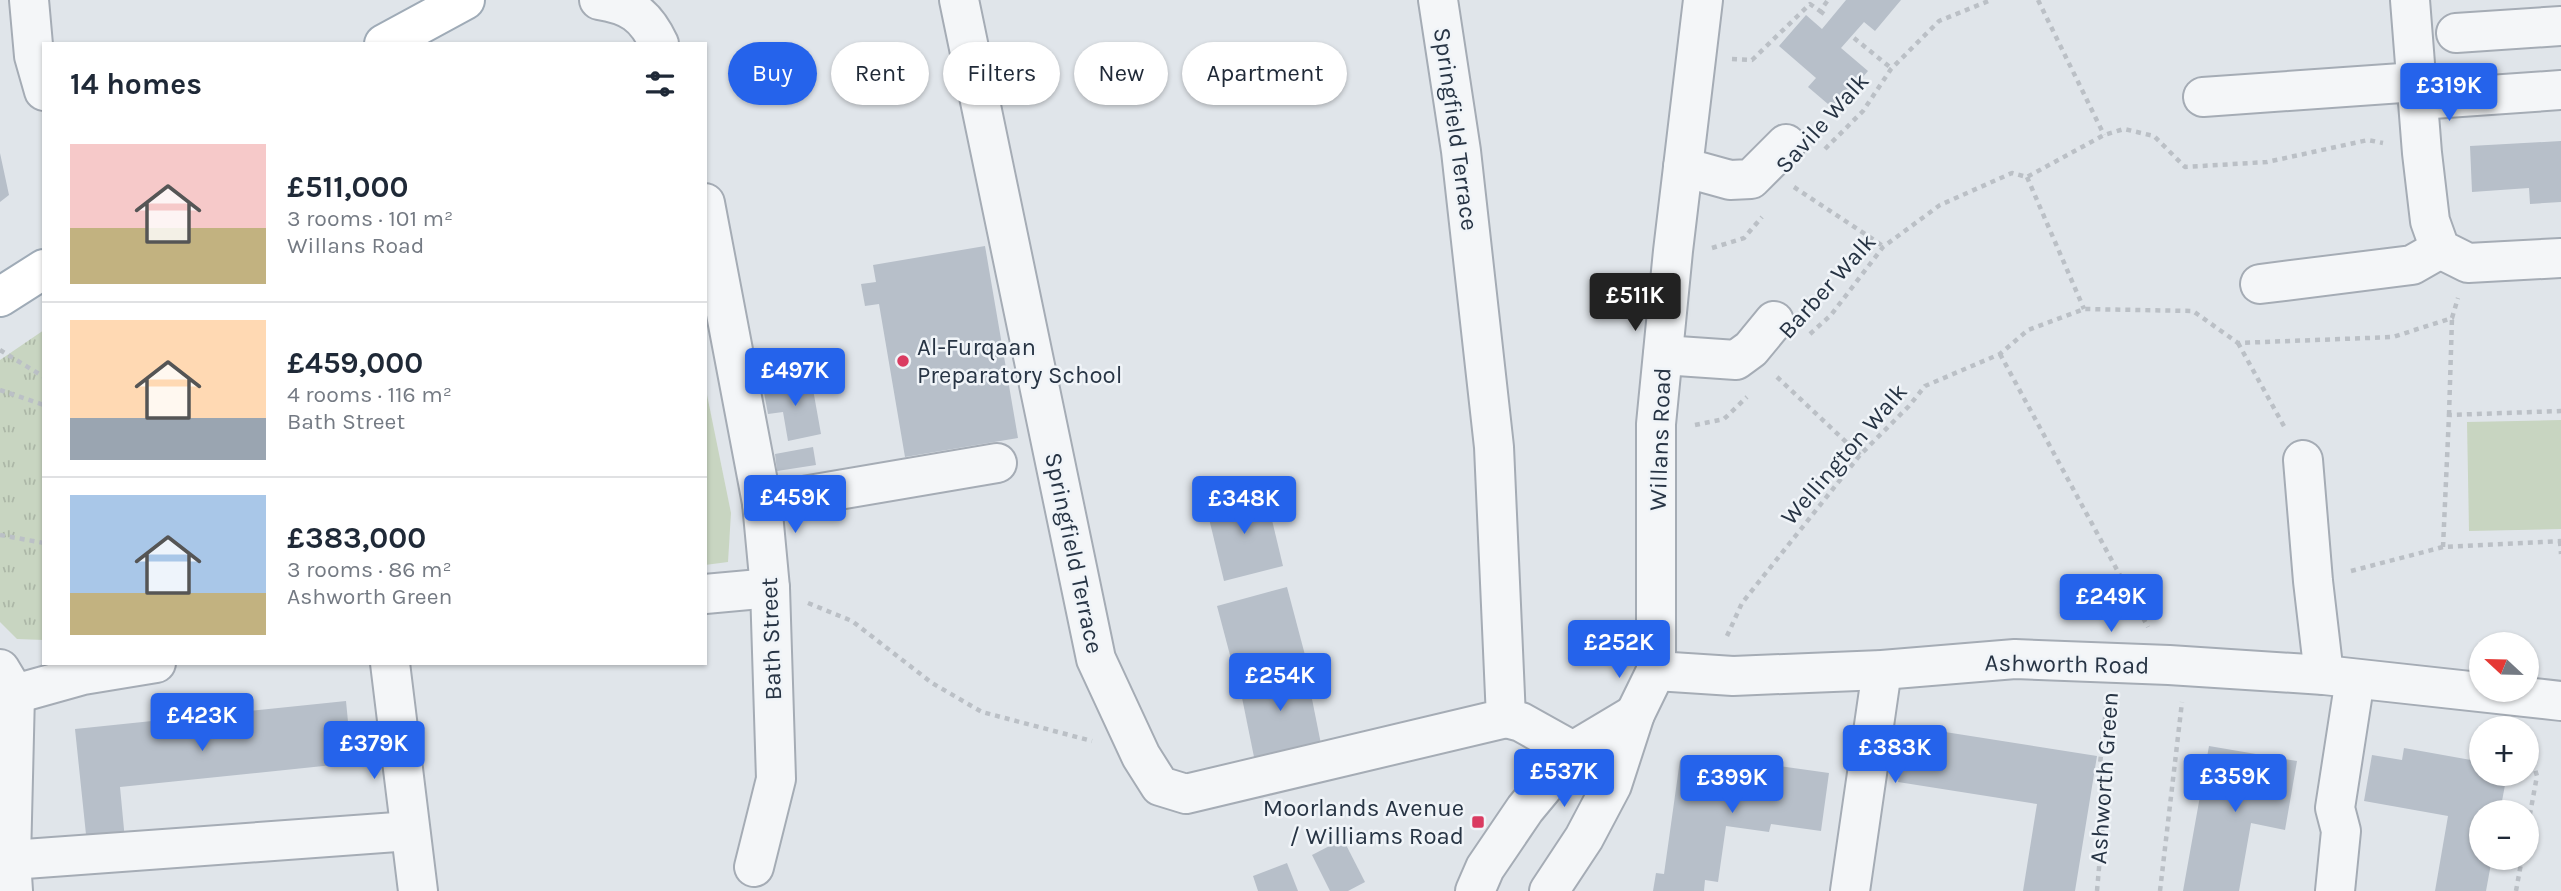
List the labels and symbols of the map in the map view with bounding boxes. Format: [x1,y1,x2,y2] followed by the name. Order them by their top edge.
[1428,26,1484,232] street label: Springfield Terrace
[2400,64,2498,123] pin: £319K
[1769,67,1875,179] street label: Savile Walk
[1772,228,1882,344] street label: Barber Walk
[1586,274,1684,333] pin: £511K
[917,333,1122,389] place label: Al-Furqaan Preparatory School
[746,348,844,408] pin: £497K
[895,353,911,369] marker: Al-Furqaan Preparatory School
[1644,367,1676,511] street label: Willans Road
[1775,378,1913,530] street label: Wellington Walk
[1039,450,1109,656] street label: Springfield Terrace
[746,476,844,535] pin: £459K
[1195,476,1293,536] pin: £348K
[2062,574,2160,634] pin: £249K
[755,577,787,701] street label: Bath Street
[1570,620,1668,680] pin: £252K
[2469,632,2539,702] north arrow
[1985,649,2149,679] street label: Ashworth Road
[1231,654,1329,713] pin: £254K
[2084,691,2124,865] street label: Ashworth Green
[153,694,251,753] pin: £423K
[325,722,423,781] pin: £379K
[1846,726,1944,785] pin: £383K
[1515,750,1613,809] pin: £537K
[2186,754,2284,814] pin: £359K
[1683,756,1781,815] pin: £399K
[1263,794,1464,850] place label: Moorlands Avenue / Williams Road
[1470,814,1486,830] marker: Moorlands Avenue / Williams Road

